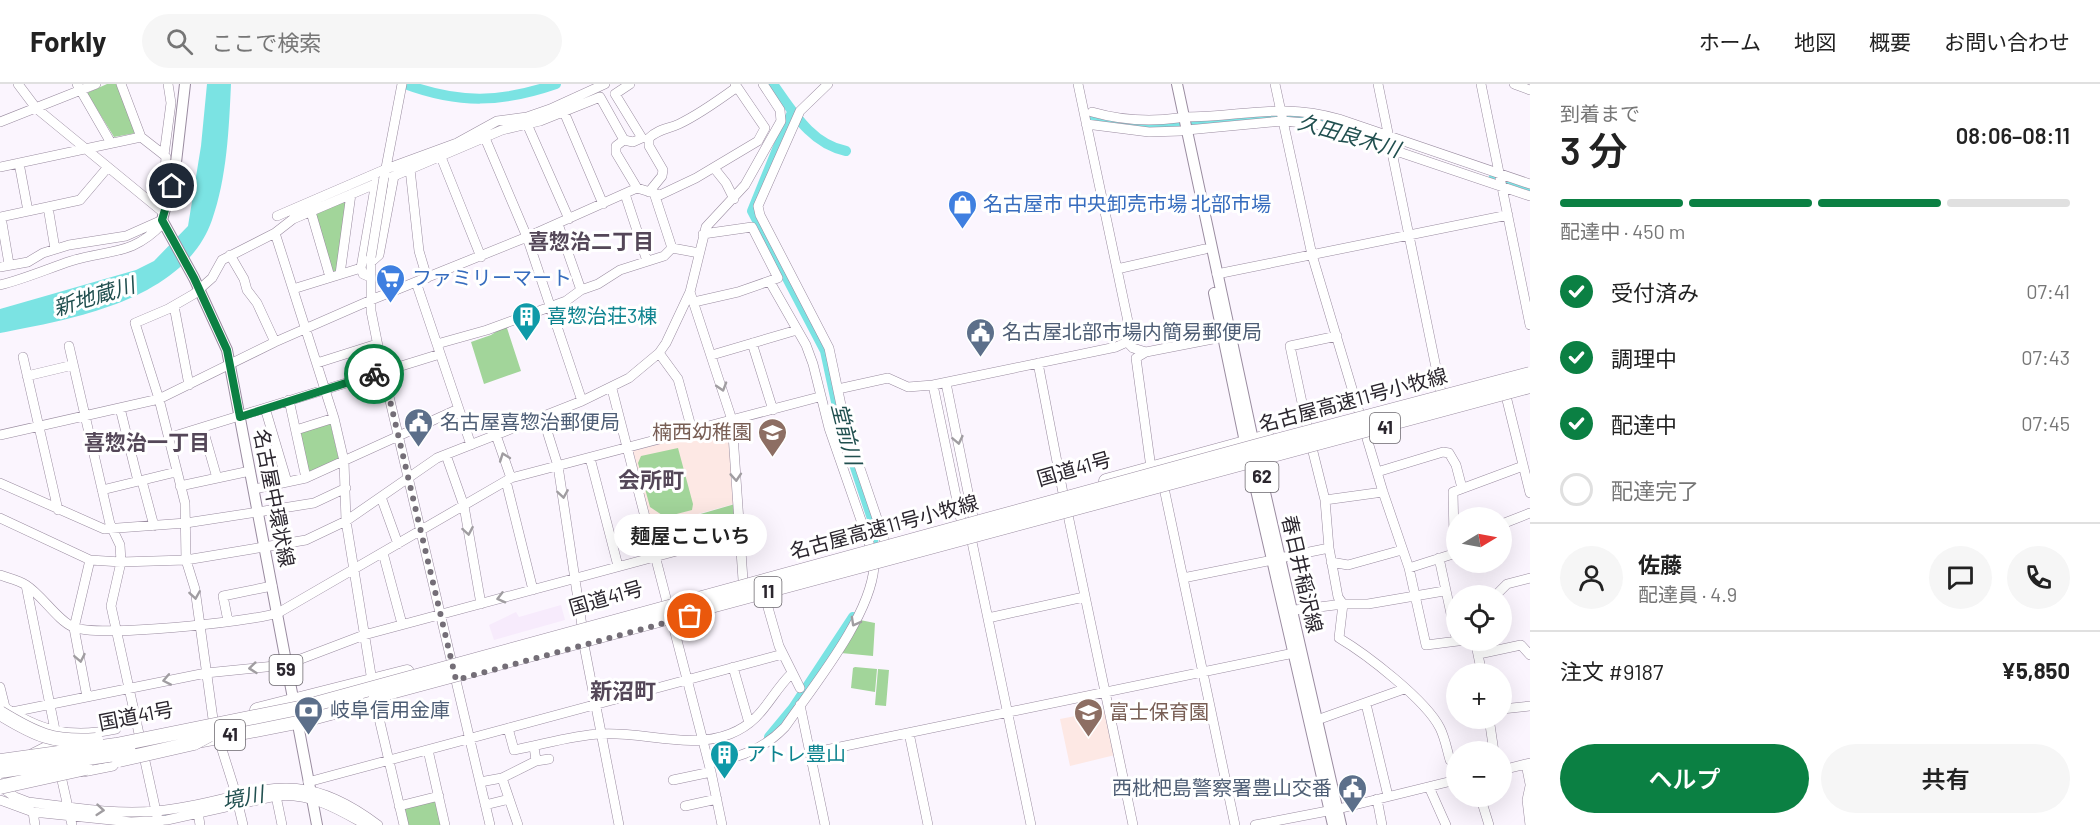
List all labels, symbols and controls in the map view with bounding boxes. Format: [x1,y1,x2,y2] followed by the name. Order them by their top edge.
[142,14,562,68] search box
[30,24,106,58] text: Forkly
[163,25,196,58] icon: search
[211,29,321,55] text: ここで検索
[1699,29,1761,54] text: ホーム
[1794,29,1836,54] text: 地図
[1869,29,1911,54] text: 概要
[1944,29,2070,54] text: お問い合わせ
[1560,101,1640,125] text: 到着まで
[1296,108,1405,162] water label: 久田良木川
[1956,122,2070,148] text: 08:06–08:11
[1560,126,1628,173] text: 3 分
[146,160,197,211] pin
[155,169,188,202] icon: home
[946,188,978,230] shop icon: 名古屋市 中央卸売市場 北部市場
[983,191,1271,215] place label: 名古屋市 中央卸売市場 北部市場
[1560,219,1685,243] text: 配達中 · 450 m
[528,228,654,253] district label: 喜惣治二丁目
[375,262,407,304] supermarket icon: ファミリーマート
[412,265,572,289] place label: ファミリーマート
[50,271,139,320] water label: 新地蔵川
[1560,275,1593,308] icon: check
[1611,279,1699,305] text: 受付済み
[2026,279,2070,303] text: 07:41
[510,300,542,342] building icon: 喜惣治荘3棟
[547,303,657,327] place label: 喜惣治荘3棟
[965,316,997,358] public building icon: 名古屋北部市場内簡易郵便局
[1002,319,1262,343] place label: 名古屋北部市場内簡易郵便局
[1560,341,1593,374] icon: check
[344,344,404,404] courier
[1611,345,1677,371] text: 調理中
[2021,345,2070,369] text: 07:43
[358,358,391,391] icon: bike
[1256,362,1450,436] street label: 名古屋高速11号小牧線
[715,381,727,392] one-way arrow
[828,400,868,469] water label: 堂前川
[403,406,435,448] public building icon: 名古屋喜惣治郵便局
[1560,407,1593,440] icon: check
[440,409,620,433] place label: 名古屋喜惣治郵便局
[1611,411,1677,437] text: 配達中
[2021,411,2070,435] text: 07:45
[1370,413,1400,443] road number: 41
[757,416,789,458] school or university icon: 楠西幼稚園
[652,419,752,443] place label: 楠西幼稚園
[250,427,300,569] street label: 名古屋中環状線
[84,429,210,454] district label: 喜惣治一丁目
[951,435,964,445] one-way arrow
[1034,446,1114,490] street label: 国道41号
[498,452,511,463] one-way arrow
[1246,462,1278,492] road number: 62
[618,466,684,492] district label: 会所町
[729,473,742,482] one-way arrow
[1611,477,1699,503] text: 配達完了
[787,489,981,563] street label: 名古屋高速11号小牧線
[556,490,568,499] one-way arrow
[1446,507,1512,573] north arrow
[1446,507,1512,807] map controls
[1278,513,1328,635] street label: 春日井稲沢線
[614,514,766,556] callout: 麺屋ここいち
[631,523,751,547] text: 麺屋ここいち
[462,526,474,536] one-way arrow
[1560,546,1623,609] button: person
[1929,546,1992,609] button: chat
[2007,546,2070,609] button: phone
[1638,551,1682,577] text: 佐藤
[566,575,646,619] street label: 国道41号
[754,577,782,607] road number: 11
[1638,582,1737,606] text: 配達員 · 4.9
[1446,585,1512,651] button: locate
[188,589,201,599] one-way arrow
[664,590,715,641] pin
[496,591,506,604] one-way arrow
[673,599,706,632] icon: bag
[850,616,862,626] one-way arrow
[72,652,85,662] one-way arrow
[270,655,302,685] road number: 59
[2001,657,2070,683] text: ¥5,850
[1560,658,1664,684] text: 注文 #9187
[248,661,258,674] one-way arrow
[1446,663,1512,729] button: +
[163,673,173,686] one-way arrow
[590,677,656,703] district label: 新沼町
[293,694,325,736] bank icon: 岐阜信用金庫
[96,696,175,734] street label: 国道41号
[1072,696,1104,738] school or university icon: 富士保育園
[330,697,450,721] place label: 岐阜信用金庫
[1109,699,1209,723] place label: 富士保育園
[215,720,245,750] road number: 41
[709,738,741,780] building icon: アトレ豊山
[746,741,846,765] place label: アトレ豊山
[1446,741,1512,807] button: −
[1560,744,1809,813] button: ヘルプ
[1821,744,2070,813] button: 共有
[1337,772,1369,814] public building icon: 西枇杷島警察署豊山交番
[1112,775,1332,799] place label: 西枇杷島警察署豊山交番
[220,780,268,813] water label: 境川
[95,803,104,816] one-way arrow

